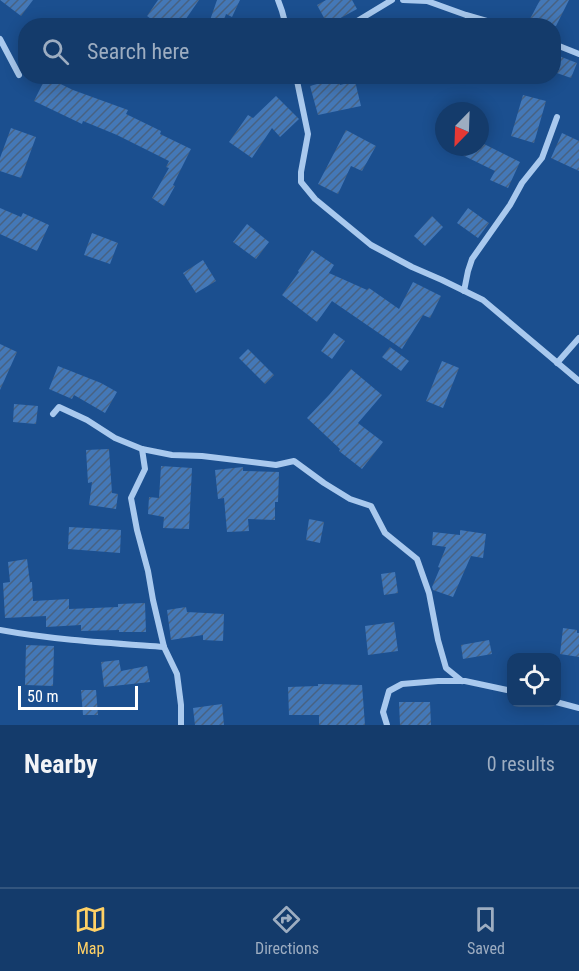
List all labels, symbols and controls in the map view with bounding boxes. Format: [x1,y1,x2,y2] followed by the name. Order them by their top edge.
[18,18,561,84] search box
[39,35,72,68] icon: search
[87,39,189,64] text: Search here
[435,102,489,156] north arrow
[507,653,561,707] map controls
[507,653,561,707] button: locate
[18,683,138,710] scale bar
[27,687,59,706] text: 50 m
[24,749,98,779] text: Nearby
[487,752,555,776] text: 0 results
[74,903,107,958] tab: Map
[255,903,319,958] tab: Directions
[467,903,505,958] tab: Saved

